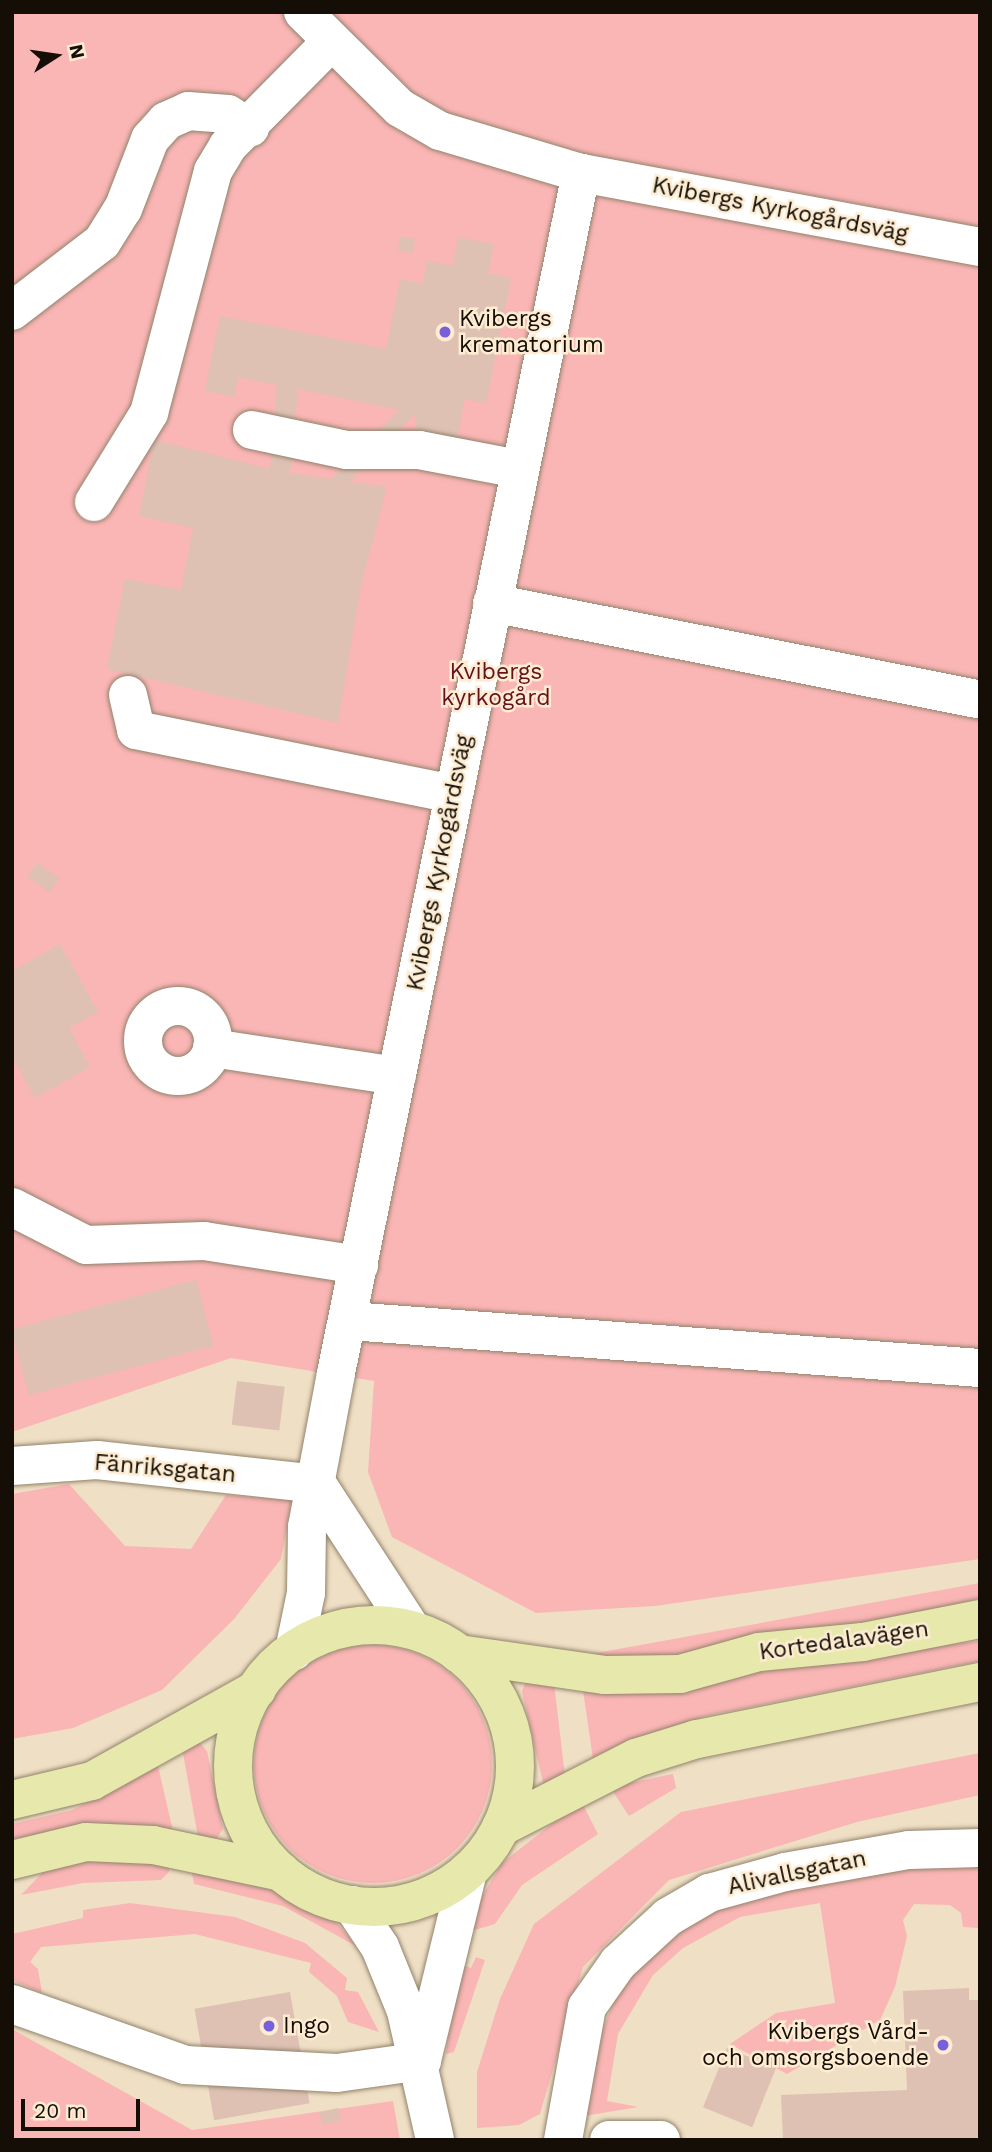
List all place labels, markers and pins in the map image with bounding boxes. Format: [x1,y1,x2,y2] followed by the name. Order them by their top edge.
[459,305,604,359] place label: Kvibergs krematorium
[437,324,453,340] marker: Kvibergs krematorium
[283,2012,330,2040] place label: Ingo
[261,2018,277,2034] marker: Ingo
[702,2018,929,2072] place label: Kvibergs Vård- och omsorgsboende
[935,2037,951,2053] marker: Kvibergs Vård- och omsorgsboende

